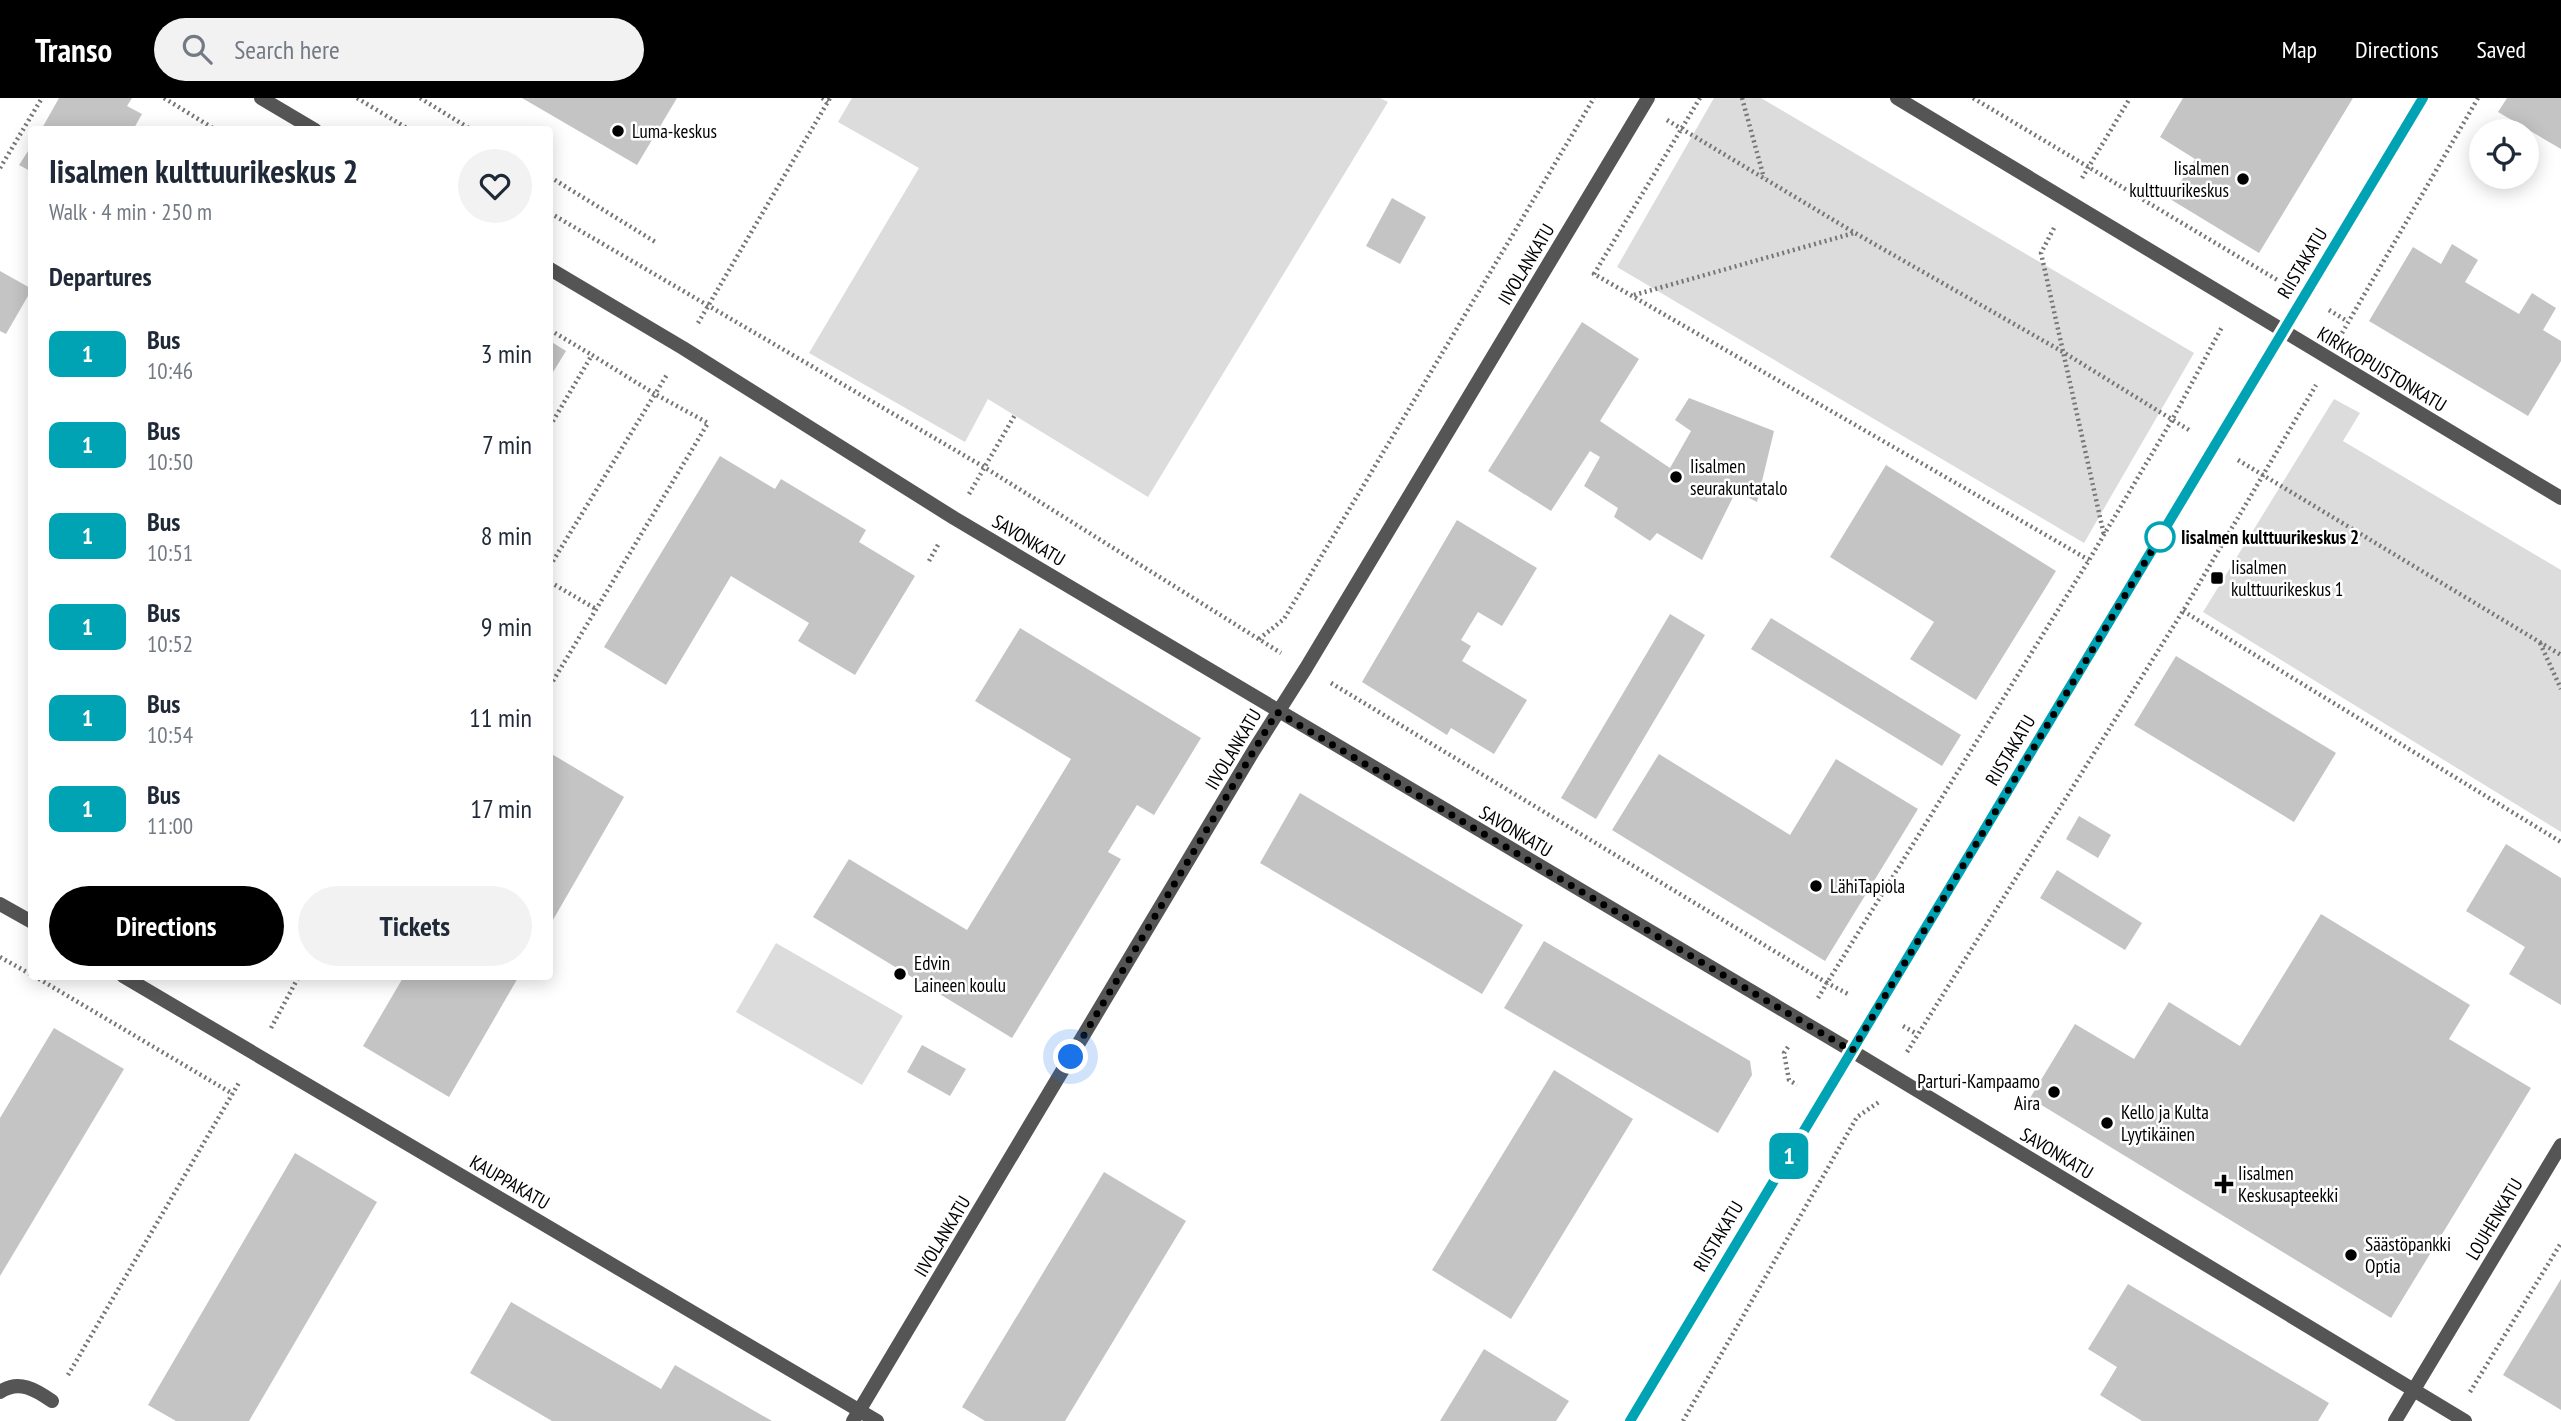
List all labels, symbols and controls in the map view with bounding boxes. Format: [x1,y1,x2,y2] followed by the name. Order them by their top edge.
[154,18,644,81] search box
[35,28,112,71] text: Transo
[178,30,216,68] icon: search
[234,33,340,66] text: Search here
[2282,34,2317,65] text: Map
[2355,34,2439,65] text: Directions
[2477,34,2526,65] text: Saved
[632,119,717,143] place label: Luma-keskus
[2469,119,2539,189] map controls
[2469,119,2539,189] button: locate
[610,123,626,139] marker: Luma-keskus
[49,149,358,192] text: Iisalmen kulttuurikeskus 2
[458,149,532,223] button: heart
[2129,156,2229,202] place label: Iisalmen kulttuurikeskus
[2235,171,2251,187] marker: Iisalmen kulttuurikeskus
[49,197,212,226] text: Walk · 4 min · 250 m
[1493,219,1559,309] street label: IIVOLANKATU
[2272,223,2332,303] street label: RIISTAKATU
[49,260,152,293] text: Departures
[2313,321,2451,417] street label: KIRKKOPUISTONKATU
[147,323,180,356] text: Bus
[481,337,532,370] text: 3 min
[82,338,93,369] text: 1
[147,356,193,385] text: 10:46
[147,414,180,447] text: Bus
[482,428,532,461] text: 7 min
[82,429,93,460] text: 1
[147,447,193,476] text: 10:50
[1690,454,1788,500] place label: Iisalmen seurakuntatalo
[1668,469,1684,485] marker: Iisalmen seurakuntatalo
[147,505,180,538] text: Bus
[988,509,1070,571] street label: SAVONKATU
[481,519,532,552] text: 8 min
[82,520,93,551] text: 1
[2145,522,2175,552] marker: Iisalmen kulttuurikeskus 2
[2181,525,2359,549] place label: Iisalmen kulttuurikeskus 2
[147,538,193,567] text: 10:51
[2231,555,2343,601] place label: Iisalmen kulttuurikeskus 1
[2209,570,2225,586] marker: Iisalmen kulttuurikeskus 1
[147,596,180,629] text: Bus
[481,610,532,643] text: 9 min
[82,611,93,642] text: 1
[147,629,193,658] text: 10:52
[147,687,180,720] text: Bus
[469,701,532,734] text: 11 min
[82,702,93,733] text: 1
[1200,704,1266,794] street label: IIVOLANKATU
[1980,710,2040,790] street label: RIISTAKATU
[147,720,193,749] text: 10:54
[147,778,180,811] text: Bus
[470,792,532,825] text: 17 min
[82,793,93,824] text: 1
[1475,800,1557,862] street label: SAVONKATU
[147,811,193,840] text: 11:00
[1830,874,1905,898] place label: LähiTapiola
[1808,878,1824,894] marker: LähiTapiola
[49,886,284,966] button: Directions
[298,886,532,966] button: Tickets
[914,951,1006,997] place label: Edvin Laineen koulu
[892,966,908,982] marker: Edvin Laineen koulu
[1053,1039,1088,1074] your location
[1917,1069,2040,1115] place label: Parturi-Kampaamo Aira
[2046,1084,2062,1100] marker: Parturi-Kampaamo Aira
[2121,1100,2209,1146] place label: Kello ja Kulta Lyytikäinen
[2099,1115,2115,1131] marker: Kello ja Kulta Lyytikäinen
[2016,1122,2098,1184] street label: SAVONKATU
[1766,1133,1812,1179] line badge: 1
[1783,1140,1795,1171] text: 1
[466,1150,554,1214] street label: KAUPPAKATU
[2238,1161,2338,1207] place label: Iisalmen Keskusapteekki
[2460,1174,2528,1264] street label: LOUHENKATU
[2216,1176,2232,1192] marker: Iisalmen Keskusapteekki
[909,1191,975,1281] street label: IIVOLANKATU
[1688,1196,1748,1276] street label: RIISTAKATU
[2365,1232,2451,1278] place label: Säästöpankki Optia
[2343,1247,2359,1263] marker: Säästöpankki Optia

